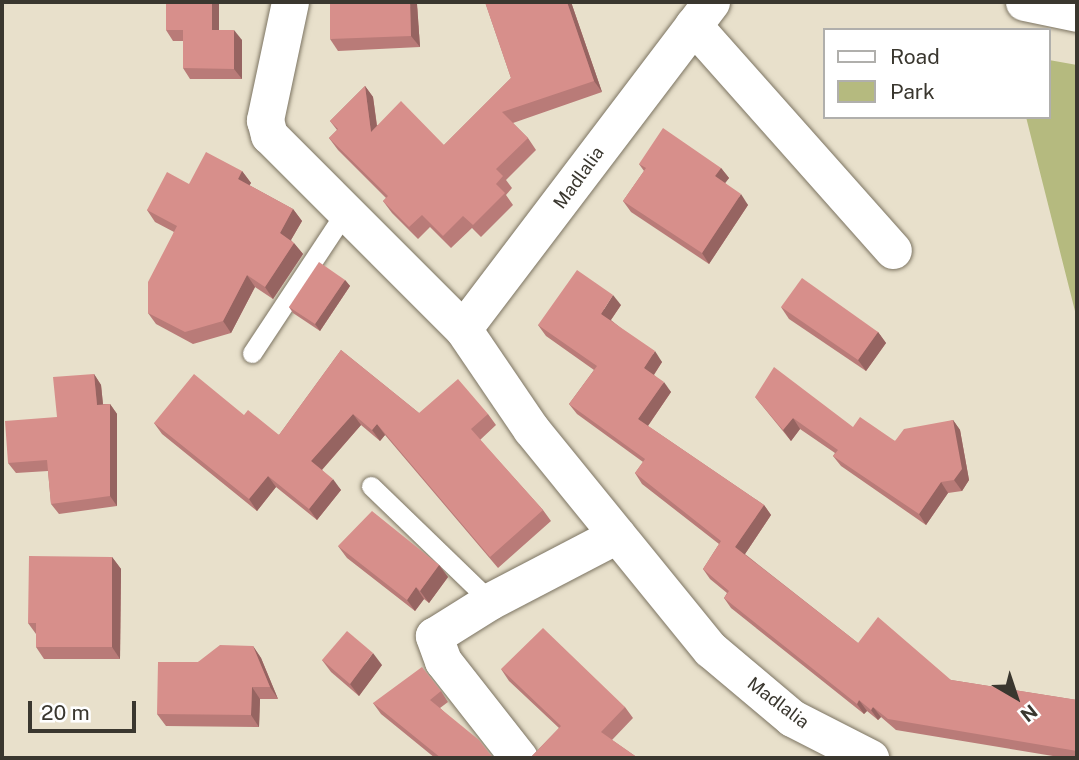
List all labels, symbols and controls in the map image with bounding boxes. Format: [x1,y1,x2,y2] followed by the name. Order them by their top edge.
[824,28,1051,119] legend
[890,44,940,69] text: Road
[890,79,935,104] text: Park
[549,143,609,213] street label: Madlalia
[981,662,1051,732] north arrow
[743,673,813,733] street label: Madlalia
[32,686,140,730] scale bar
[41,700,90,725] text: 20 m
[1017,700,1042,727] text: N

